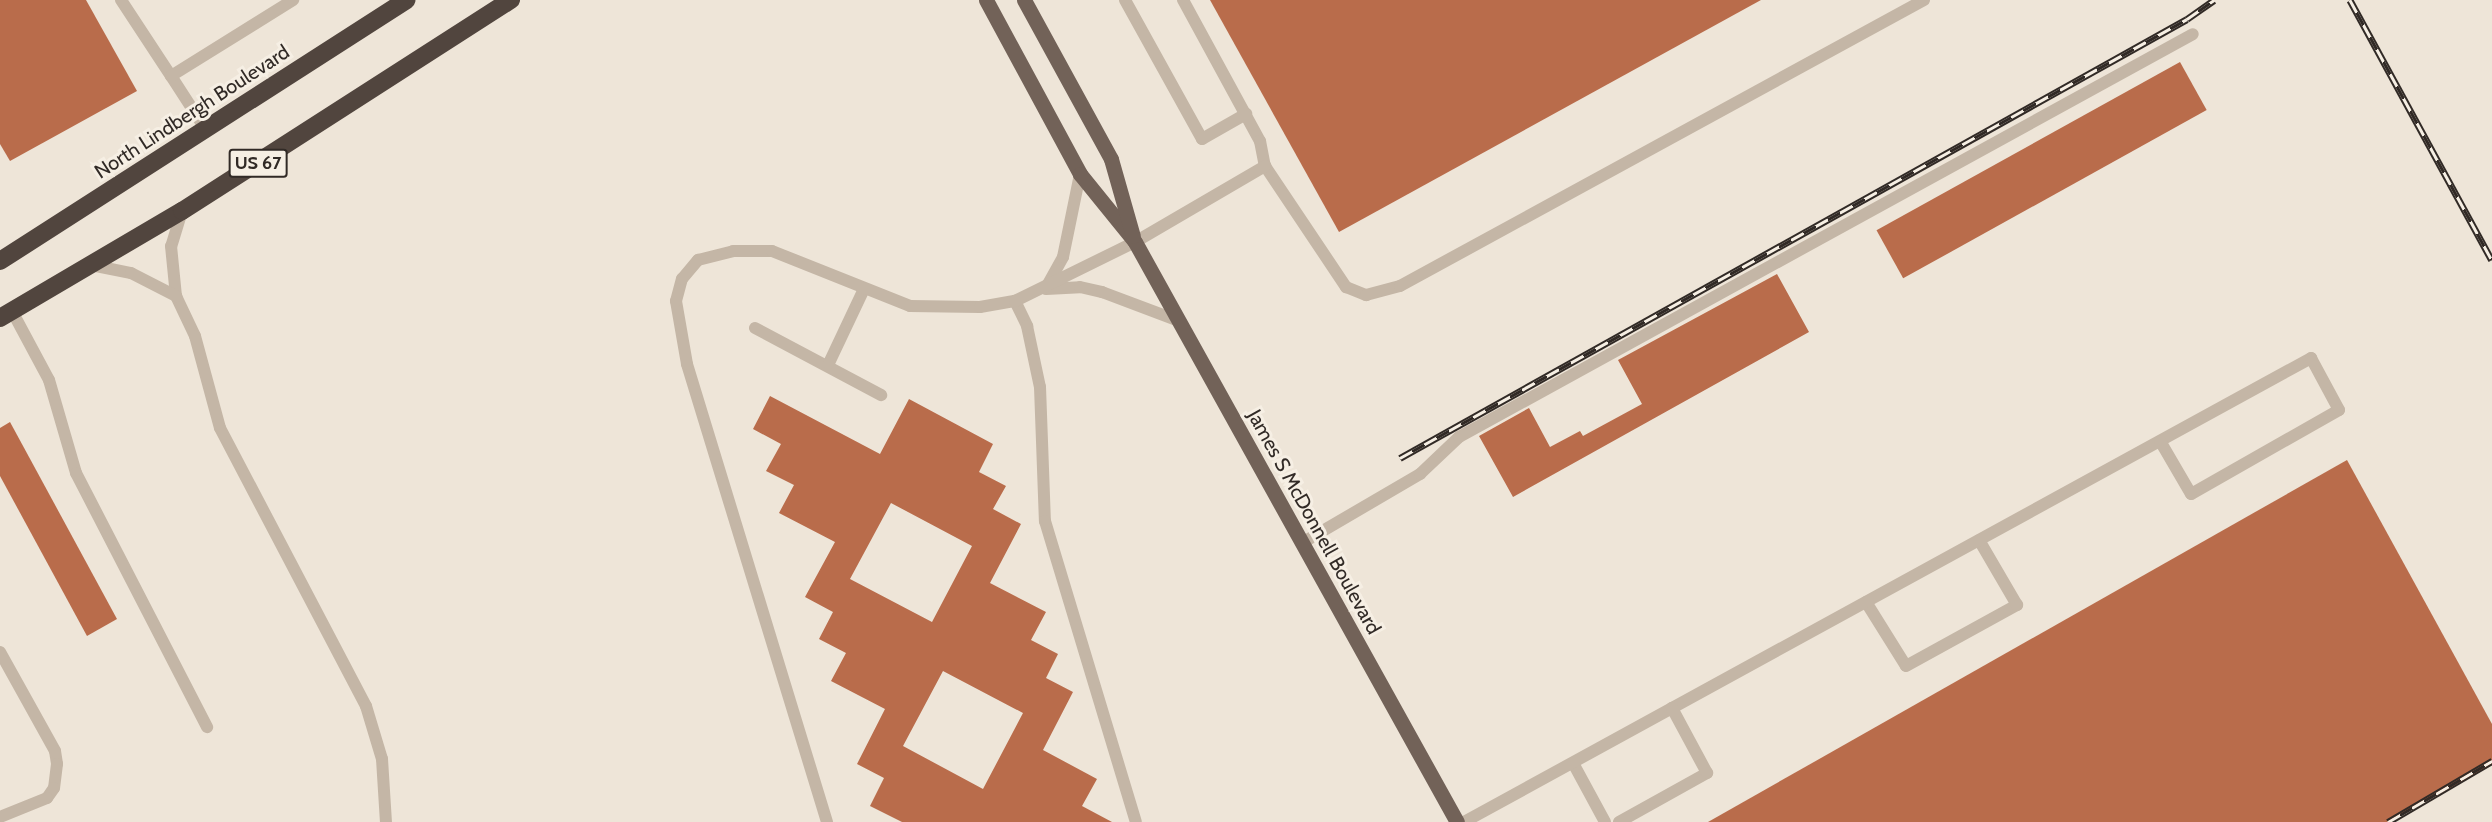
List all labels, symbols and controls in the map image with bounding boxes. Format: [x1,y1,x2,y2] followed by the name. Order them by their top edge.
[90,40,294,184] street label: North Lindbergh Boulevard
[228,148,288,178] road number: US 67
[1242,406,1386,638] street label: James S McDonnell Boulevard

